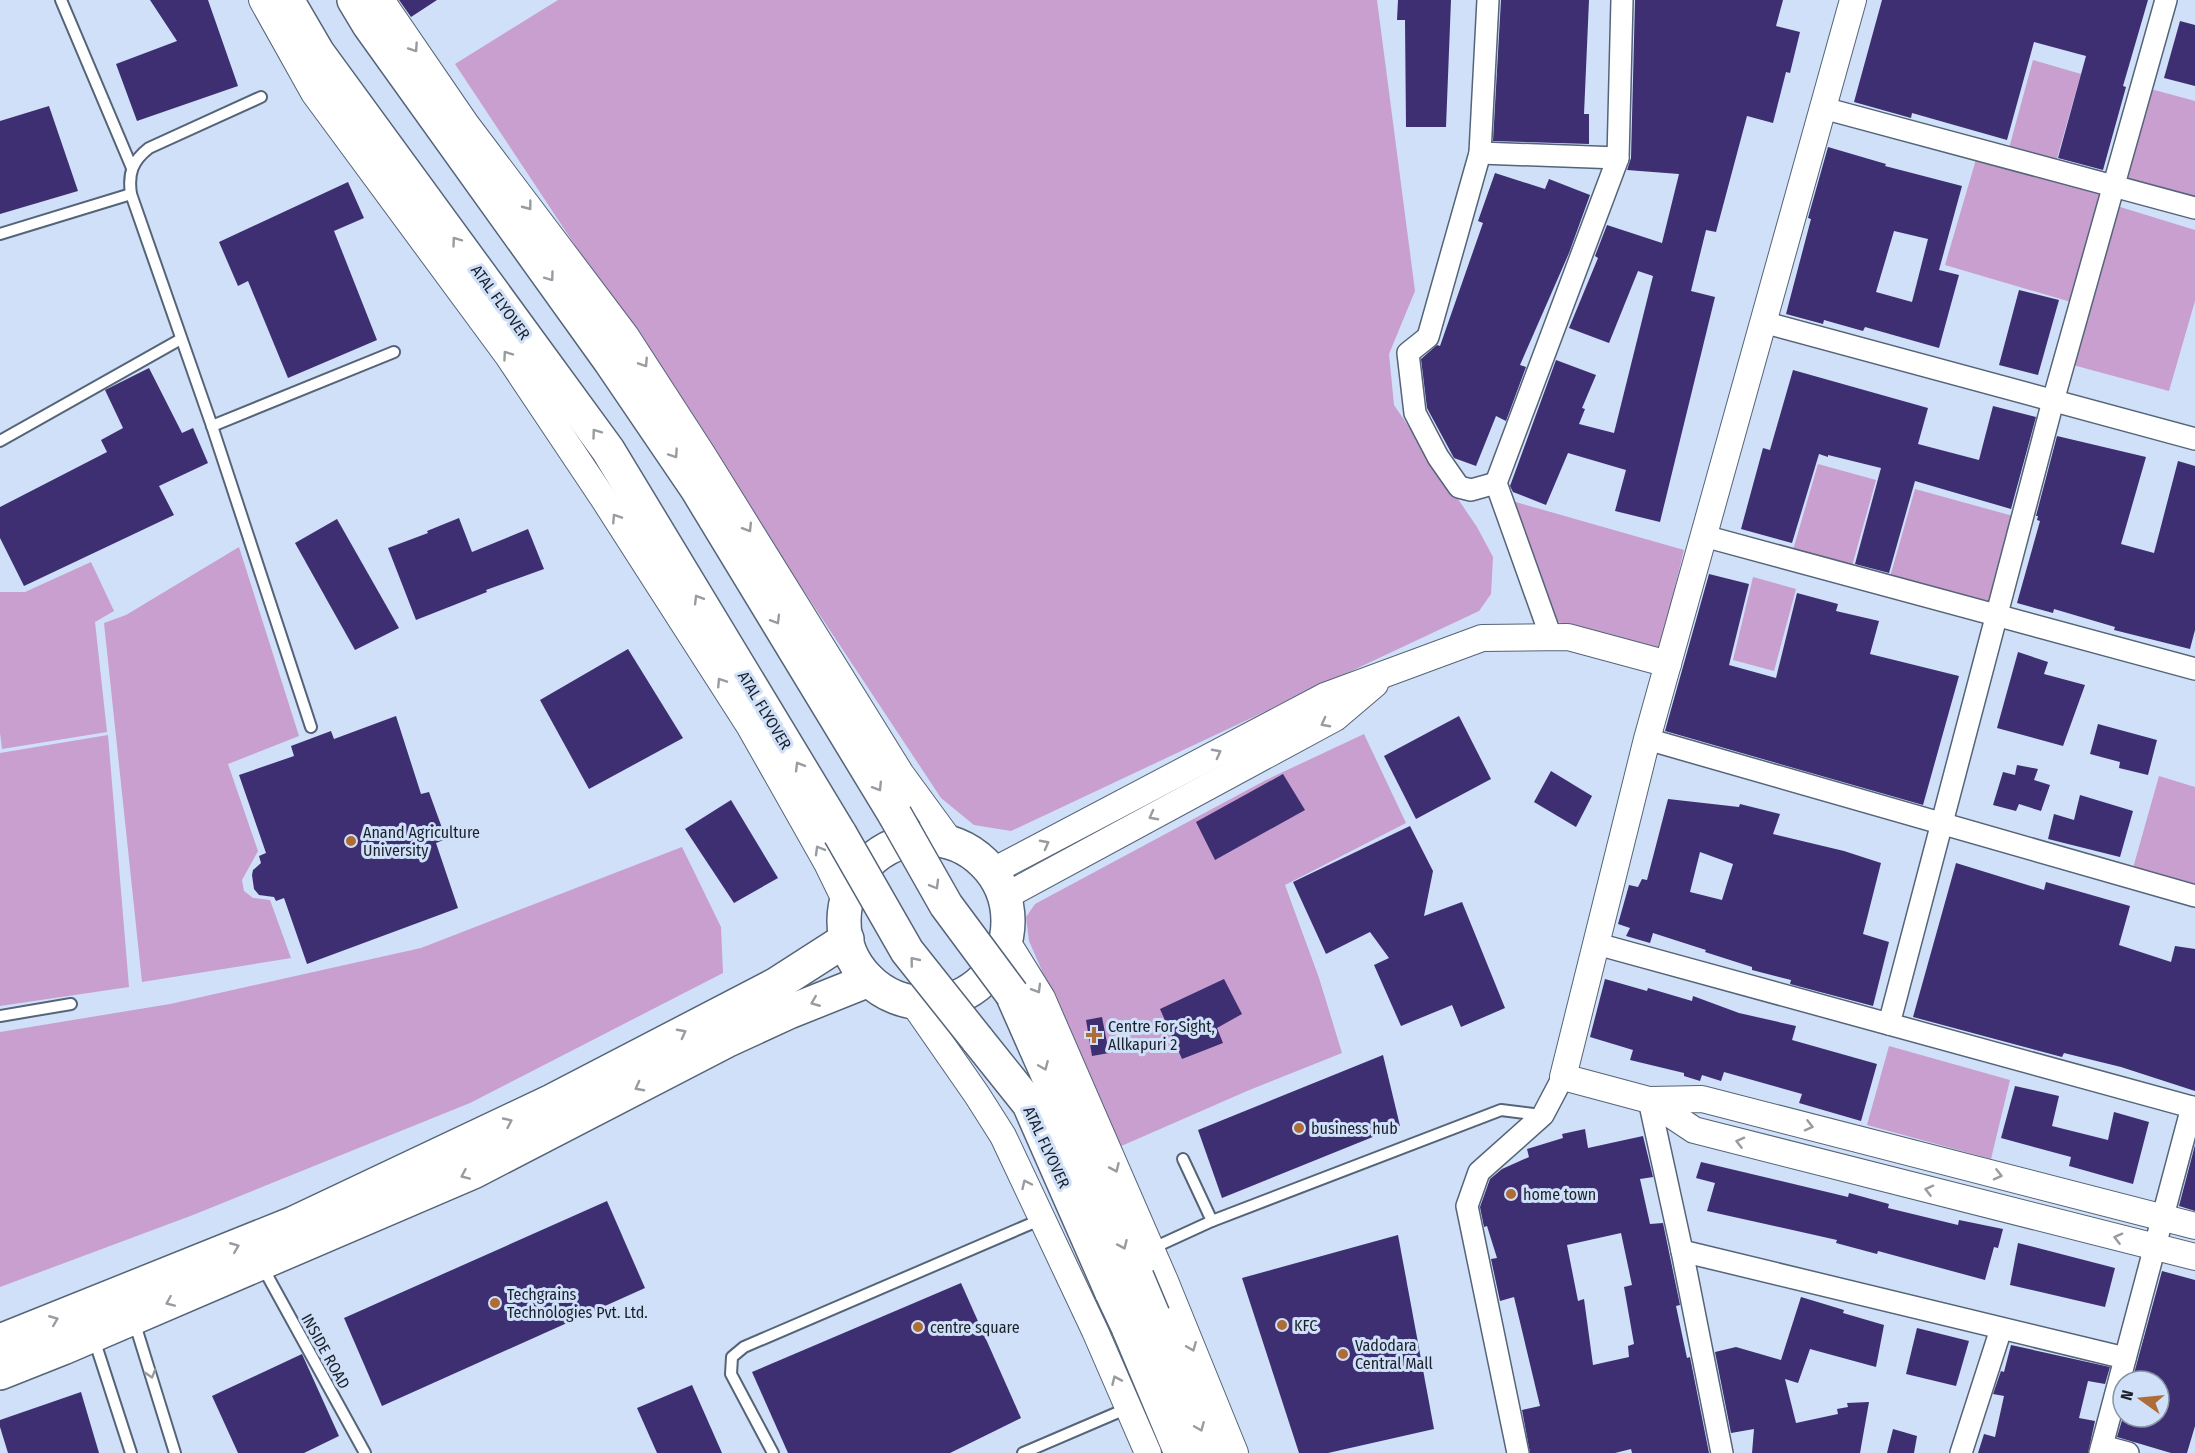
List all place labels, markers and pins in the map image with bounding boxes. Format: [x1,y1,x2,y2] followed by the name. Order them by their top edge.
[363,823,480,860] place label: Anand Agriculture University
[344,834,358,848] marker: Anand Agriculture University
[1108,1017,1215,1054] place label: Centre For Sight, Allkapuri 2
[1085,1026,1103,1044] marker: Centre For Sight, Allkapuri 2
[1311,1119,1398,1138] place label: business hub
[1292,1121,1306,1135] marker: business hub
[1523,1185,1596,1204] place label: home town
[1504,1187,1518,1201] marker: home town
[507,1285,648,1322] place label: Techgrains Technologies Pvt. Ltd.
[488,1296,502,1310] marker: Techgrains Technologies Pvt. Ltd.
[1294,1316,1317,1335] place label: KFC
[930,1318,1020,1337] place label: centre square
[1275,1318,1289,1332] marker: KFC
[911,1320,925,1334] marker: centre square
[1355,1336,1433,1373] place label: Vadodara Central Mall
[1336,1347,1350,1361] marker: Vadodara Central Mall

